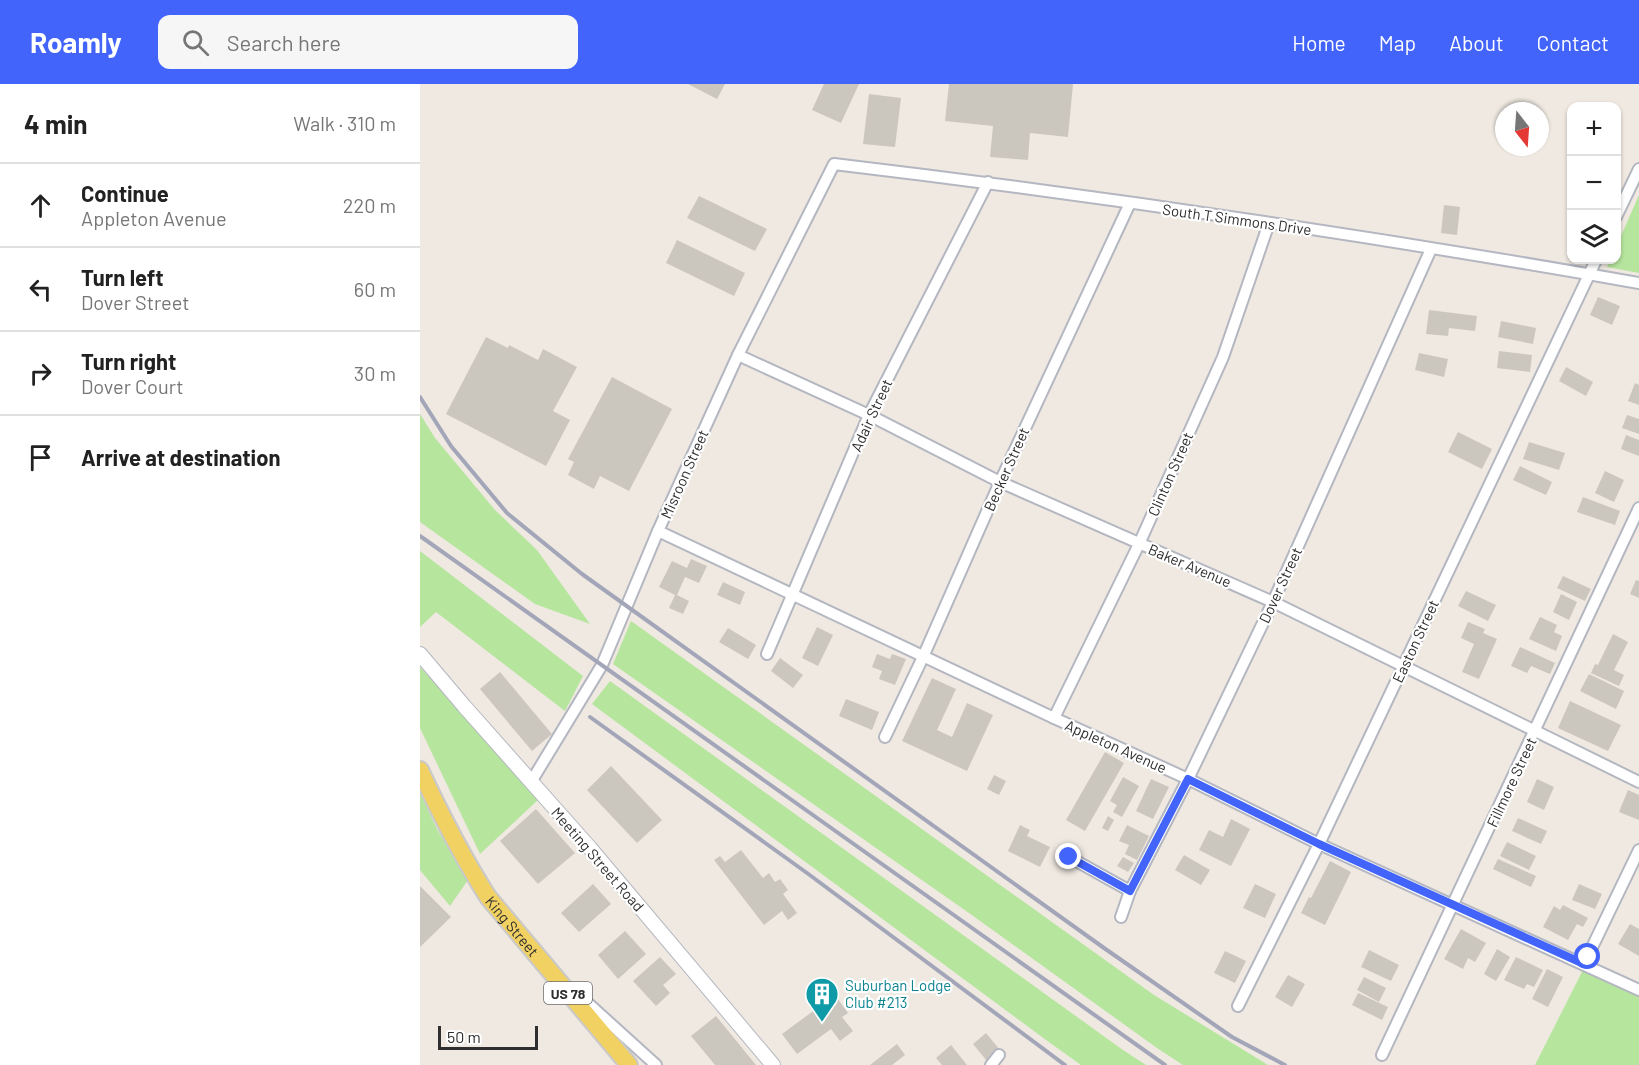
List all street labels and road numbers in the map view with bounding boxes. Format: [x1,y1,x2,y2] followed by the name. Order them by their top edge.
[1161,200,1313,238] street label: South T Simmons Drive
[846,376,896,454] street label: Adair Street
[980,424,1032,514] street label: Becker Street
[656,427,712,521] street label: Misroon Street
[1143,429,1197,519] street label: Clinton Street
[1146,539,1234,591] street label: Baker Avenue
[1255,544,1305,626] street label: Dover Street
[1388,597,1442,685] street label: Easton Street
[1062,716,1170,776] street label: Appleton Avenue
[1482,734,1540,830] street label: Fillmore Street
[548,803,648,915] street label: Meeting Street Road
[482,892,543,960] street label: King Street
[544,982,592,1004] road number: US 78

